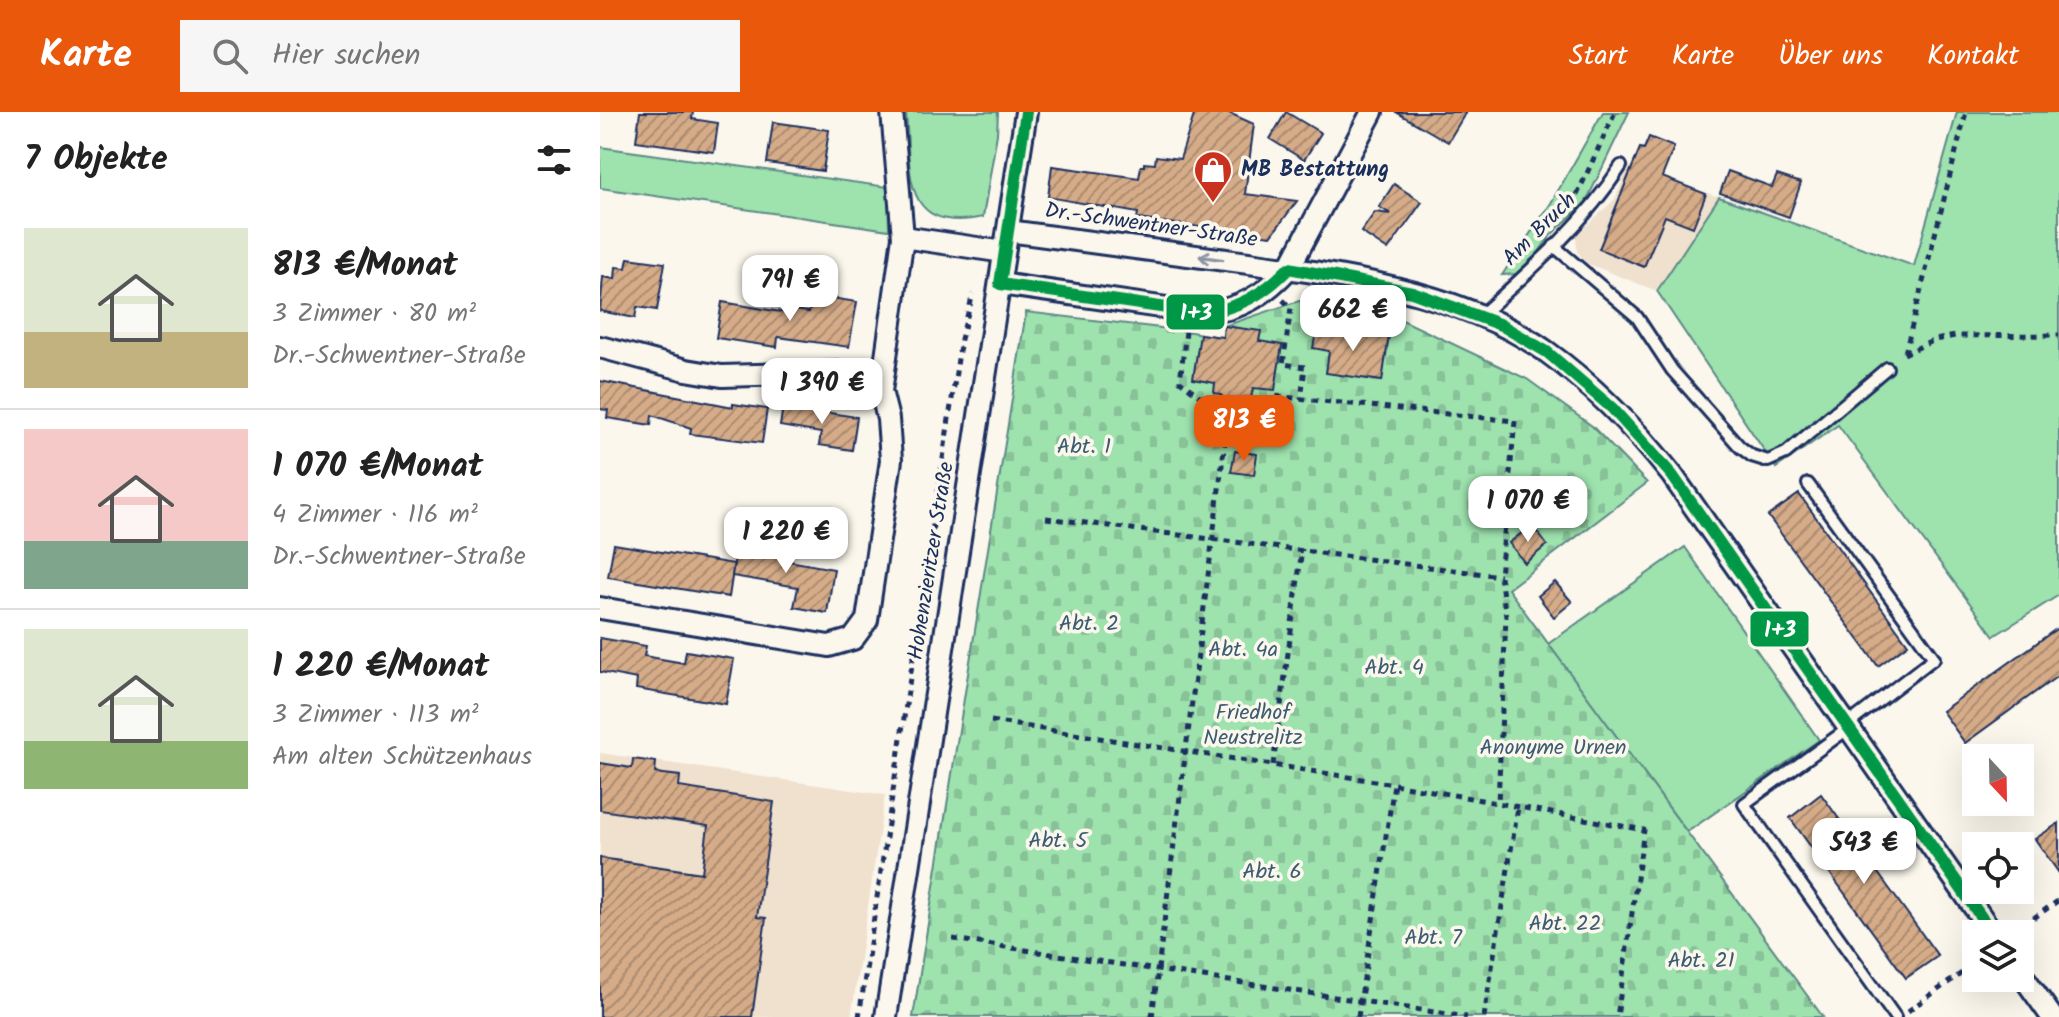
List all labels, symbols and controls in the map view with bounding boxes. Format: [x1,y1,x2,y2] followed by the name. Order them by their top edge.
[180,20,740,92] search box
[40,26,132,86] text: Karte
[272,32,421,80] text: Hier suchen
[208,34,252,78] icon: search
[1569,34,1628,79] text: Start
[1672,34,1734,79] text: Karte
[1778,34,1883,79] text: Über uns
[1927,34,2019,79] text: Kontakt
[24,133,168,187] text: 7 Objekte
[532,138,576,182] icon: filters
[1192,149,1234,204] shop icon: MB Bestattung
[1241,153,1389,188] place label: MB Bestattung
[1495,185,1585,275] street label: Am Bruch
[1042,194,1260,258] street label: Dr.-Schwentner-Straße
[272,239,458,293] text: 813 €/Monat
[1199,250,1224,265] one-way arrow
[734,255,846,323] pin: 791 €
[88,260,184,356] icon: home
[760,260,820,302] text: 791 €
[1297,285,1409,353] pin: 662 €
[1318,290,1388,332] text: 662 €
[272,293,476,335] text: 3 Zimmer · 80 m²
[1165,293,1226,331] line badge: 1+3
[1180,297,1212,332] text: 1+3
[272,335,526,377] text: Dr.-Schwentner-Straße
[748,358,896,426] pin: 1 390 €
[779,363,865,405] text: 1 390 €
[1188,395,1300,463] pin: 813 €
[1212,400,1276,442] text: 813 €
[1057,430,1111,465] park label: Abt. 1
[272,440,483,494] text: 1 070 €/Monat
[899,459,965,663] street label: Hohenzieritzer Straße
[88,461,184,557] icon: home
[1454,476,1602,544] pin: 1 070 €
[1486,481,1570,523] text: 1 070 €
[272,494,478,536] text: 4 Zimmer · 116 m²
[712,507,860,575] pin: 1 220 €
[742,512,830,554] text: 1 220 €
[272,536,526,578] text: Dr.-Schwentner-Straße
[1059,607,1119,642] park label: Abt. 2
[1749,610,1810,648] line badge: 1+3
[1764,614,1796,649] text: 1+3
[1208,633,1278,668] park label: Abt. 4a
[272,640,489,694] text: 1 220 €/Monat
[1364,651,1424,686] park label: Abt. 4
[88,661,184,757] icon: home
[272,694,479,736] text: 3 Zimmer · 113 m²
[1203,696,1303,756] park label: Friedhof Neustrelitz
[1479,731,1627,766] park label: Anonyme Urnen
[272,736,532,778] text: Am alten Schützenhaus
[1962,744,2034,816] north arrow
[1962,744,2034,992] map controls
[1808,818,1920,886] pin: 543 €
[1830,823,1898,865] text: 543 €
[1028,824,1089,859] park label: Abt. 5
[1962,832,2034,904] button: locate
[1242,855,1302,890] park label: Abt. 6
[1528,907,1602,942] park label: Abt. 22
[1962,920,2034,992] button: layers
[1404,921,1463,956] park label: Abt. 7
[1667,944,1735,979] park label: Abt. 21

